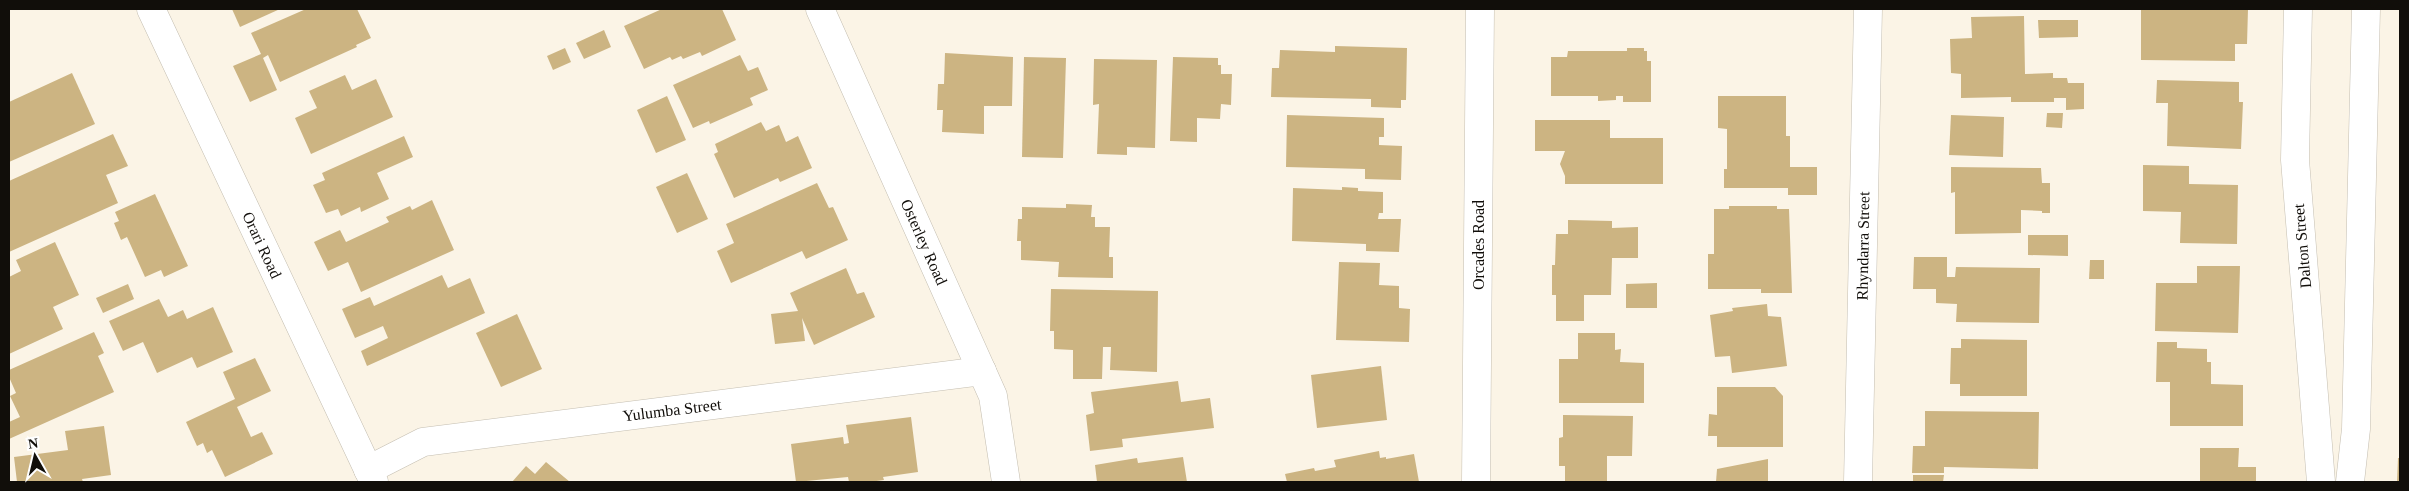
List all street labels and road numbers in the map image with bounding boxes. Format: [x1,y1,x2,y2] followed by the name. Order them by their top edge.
[1854,191,1873,301] street label: Rhyndarra Street
[897,197,950,288] street label: Osterley Road
[1470,200,1487,290] street label: Orcades Road
[2290,202,2314,289] street label: Dalton Street
[239,209,285,281] street label: Orari Road
[622,395,723,424] street label: Yulumba Street

